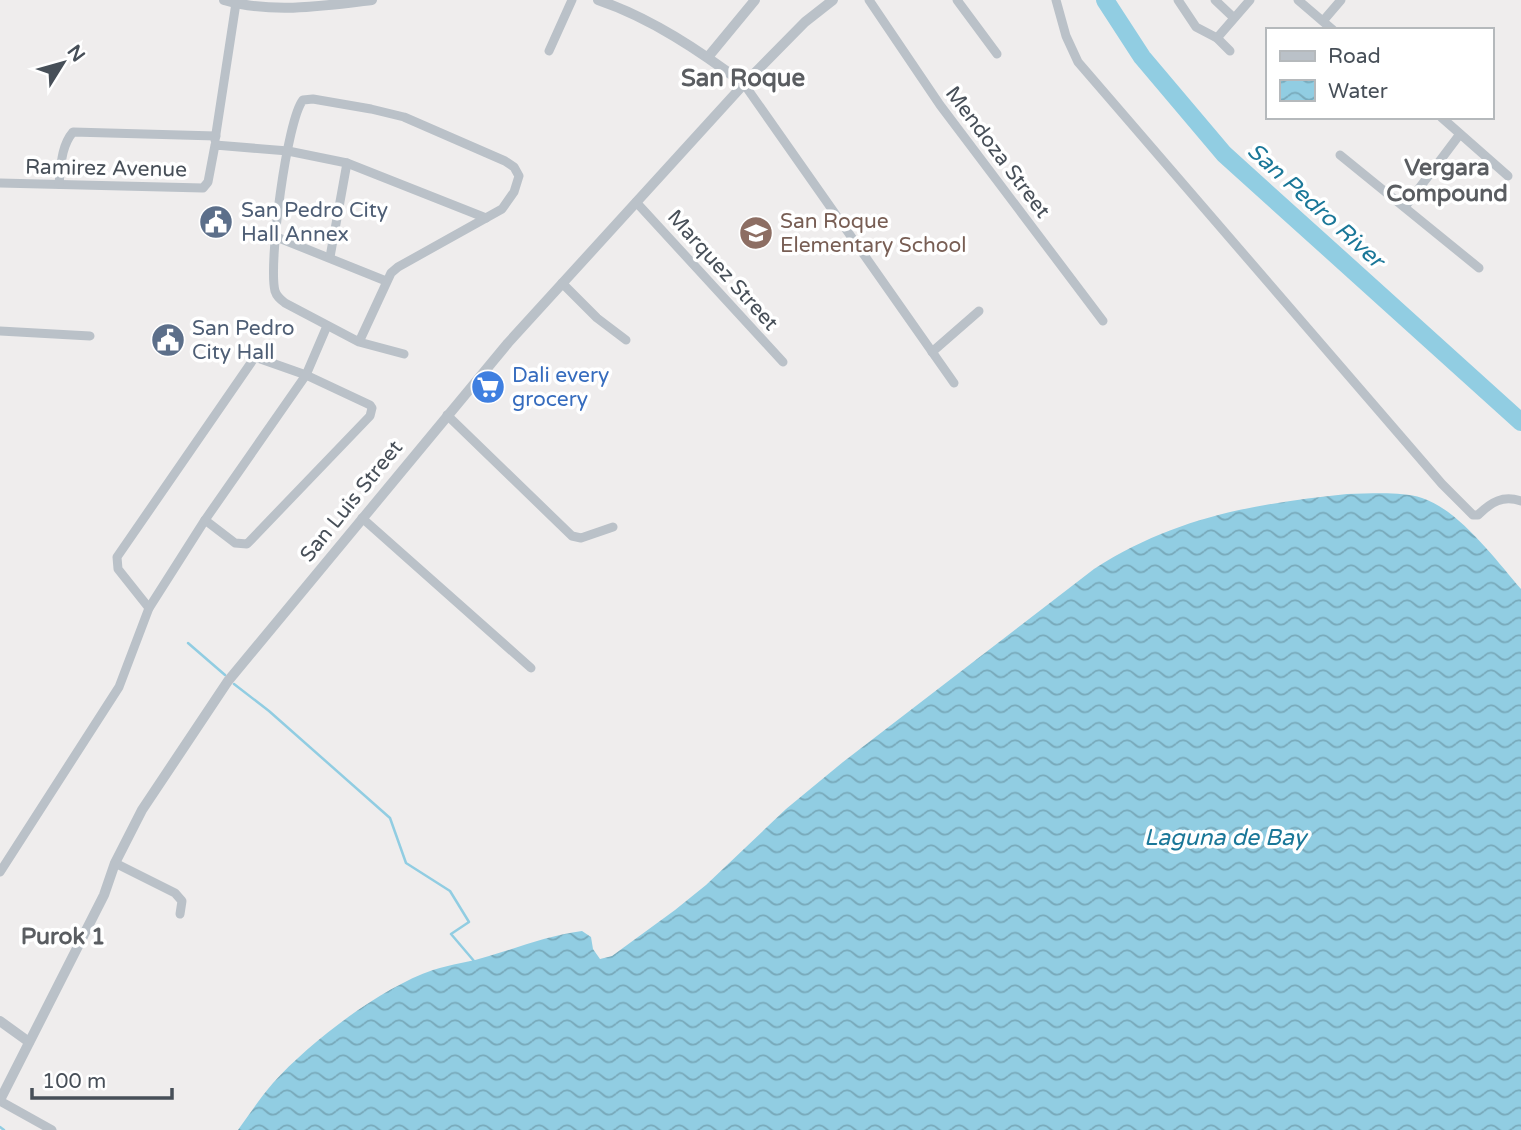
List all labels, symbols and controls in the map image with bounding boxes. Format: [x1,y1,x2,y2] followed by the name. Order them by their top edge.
[28,28,98,98] north arrow
[1266,28,1493,119] legend
[62,41,89,66] text: N
[1328,44,1381,69] text: Road
[681,64,805,93] district label: San Roque
[1328,79,1388,104] text: Water
[940,82,1055,223] street label: Mendoza Street
[1241,137,1392,277] water label: San Pedro River
[1386,154,1508,208] district label: Vergara Compound
[25,155,187,182] street label: Ramirez Avenue
[241,198,388,247] place label: San Pedro City Hall Annex
[197,203,235,241] public building icon: San Pedro City Hall Annex
[662,205,783,336] street label: Marquez Street
[780,209,967,258] place label: San Roque Elementary School
[737,214,775,252] school or university icon: San Roque Elementary School
[192,316,294,365] place label: San Pedro City Hall
[149,321,187,359] public building icon: San Pedro City Hall
[512,363,609,412] place label: Dali every grocery
[469,368,507,406] supermarket icon: Dali every grocery
[295,436,408,567] street label: San Luis Street
[1144,824,1309,852] water label: Laguna de Bay
[21,923,105,951] district label: Purok 1
[32,1056,172,1100] scale bar
[42,1069,106,1094] text: 100 m

